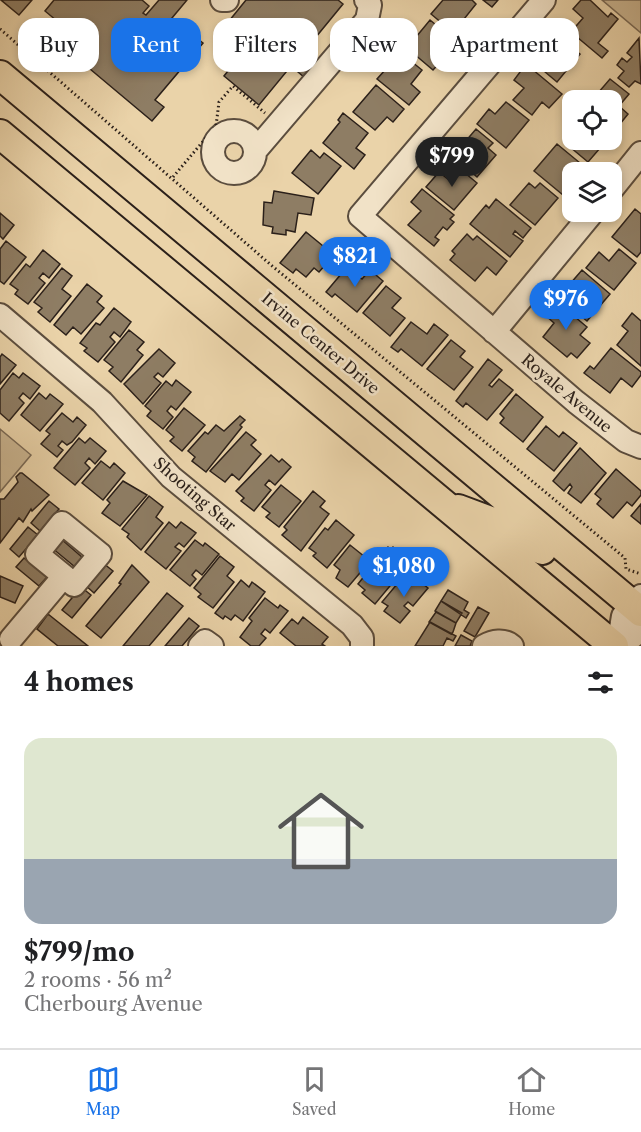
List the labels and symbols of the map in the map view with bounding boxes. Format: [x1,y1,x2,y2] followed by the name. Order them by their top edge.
[416,137,488,188] pin: $799
[319,237,391,288] pin: $821
[530,280,602,331] pin: $976
[258,288,384,398] street label: Irvine Center Drive
[518,349,616,437] street label: Royale Avenue
[150,453,241,535] street label: Shooting Star
[355,547,453,598] pin: $1,080

